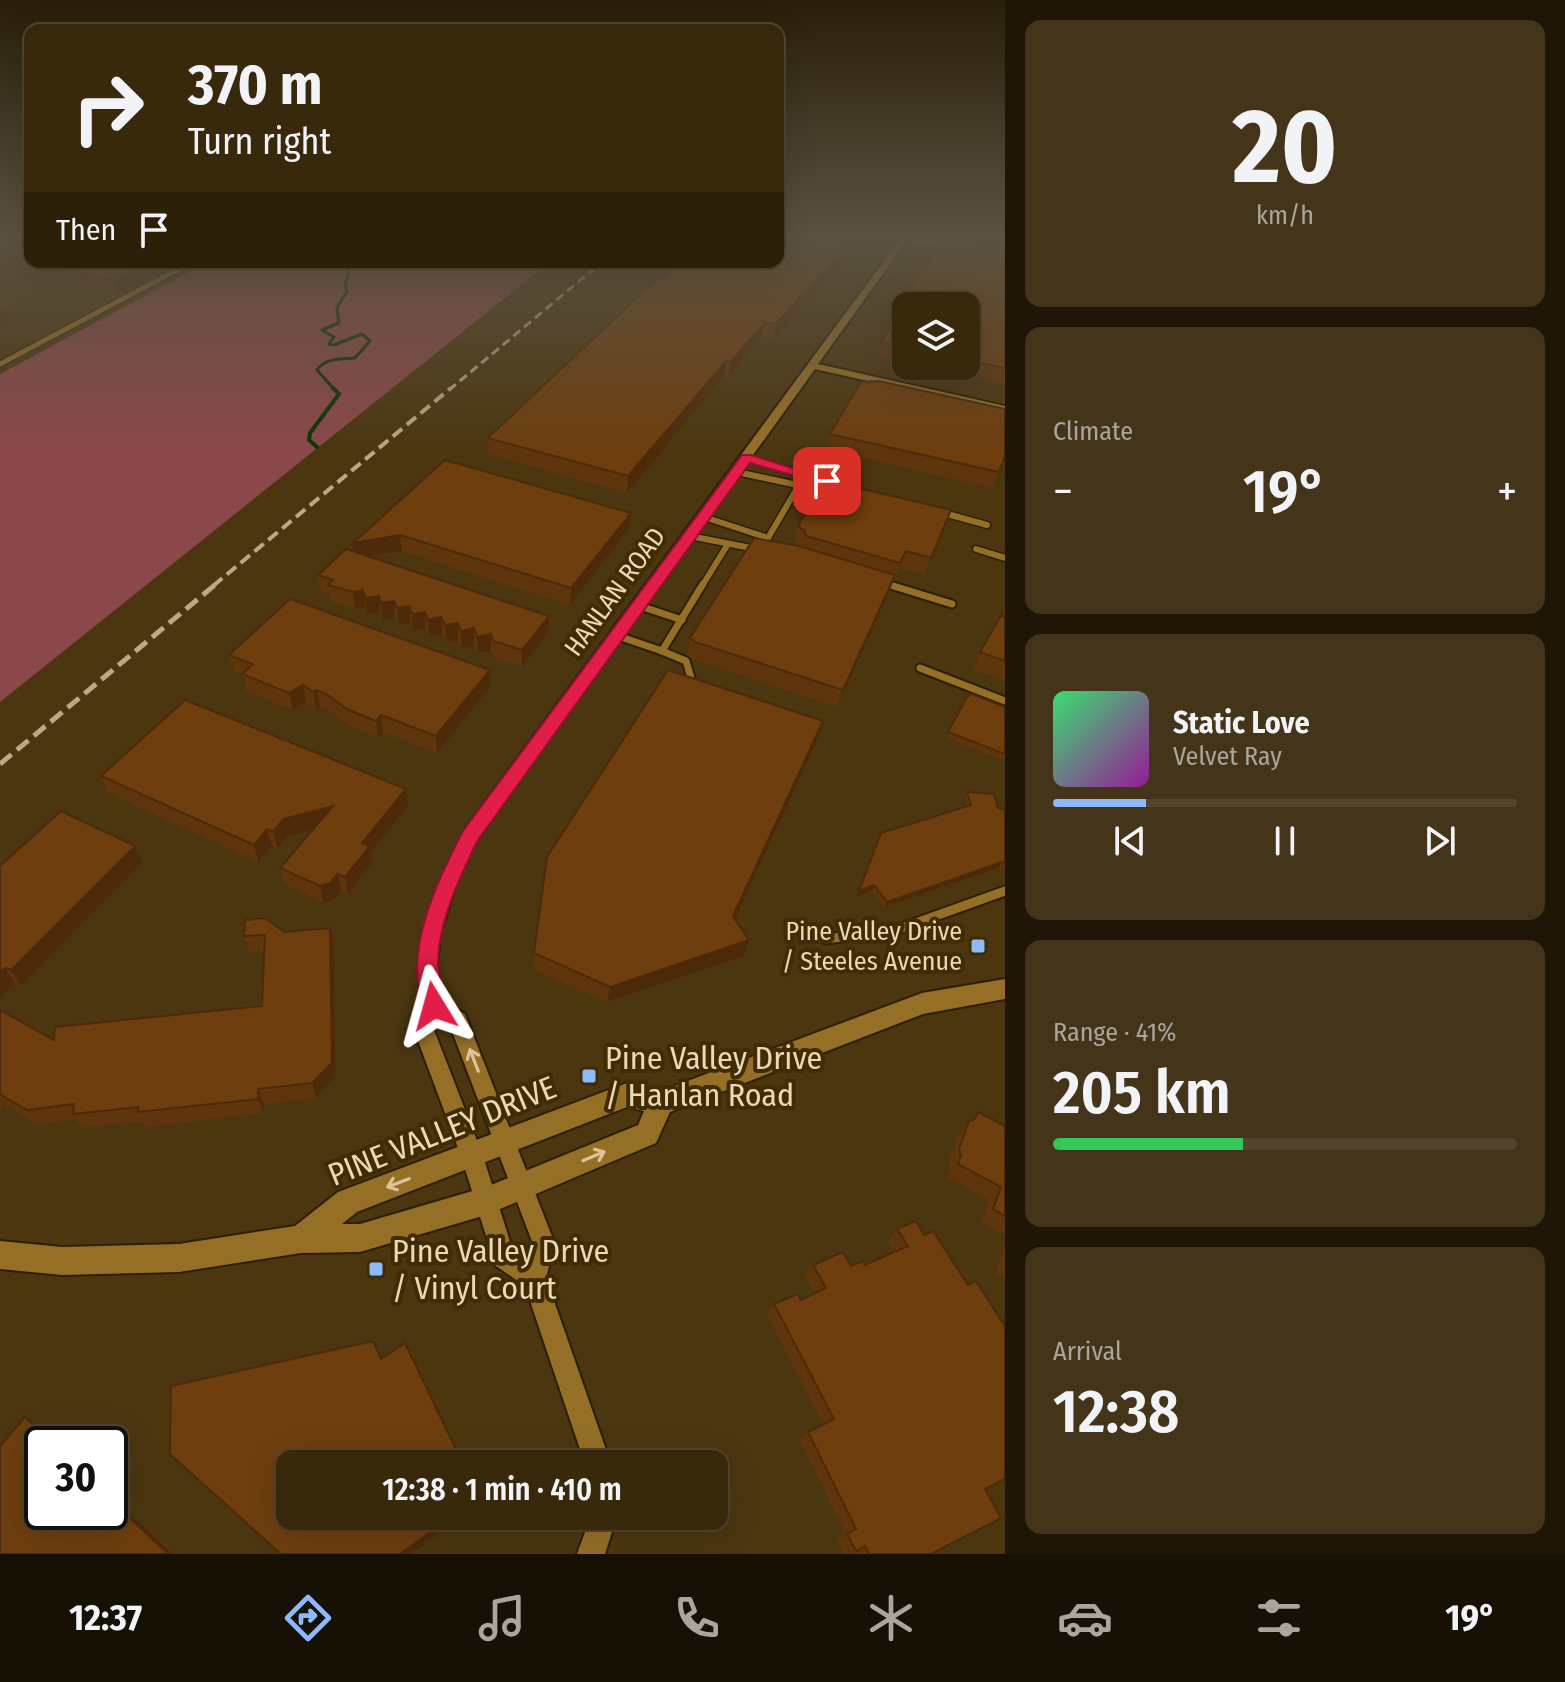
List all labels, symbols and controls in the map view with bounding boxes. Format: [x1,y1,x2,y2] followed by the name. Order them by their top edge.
[188,52,323,119] text: 370 m
[56,56,160,160] icon: right
[1233,85,1337,210] text: 20
[188,120,331,164] text: Turn right
[1256,200,1314,231] text: km/h
[132,208,176,252] icon: arrive
[56,212,116,248] text: Then
[892,292,980,380] map controls
[892,292,980,380] button: layers
[1053,416,1133,447] text: Climate
[793,447,861,515] pin
[1243,456,1327,528] text: 19°
[805,459,849,503] icon: arrive
[1053,465,1073,518] text: −
[1497,465,1517,518] text: +
[558,522,672,662] street label: HANLAN ROAD
[1173,705,1310,741] text: Static Love
[1173,741,1282,772] text: Velvet Ray
[1108,819,1152,863] icon: previous
[1263,819,1307,863] icon: pause
[1418,819,1462,863] icon: next
[782,916,962,977] place label: Pine Valley Drive / Steeles Avenue
[969,937,987,955] marker: Pine Valley Drive / Steeles Avenue
[392,964,476,1048] position arrow
[1053,1017,1177,1048] text: Range · 41%
[605,1039,822,1114] place label: Pine Valley Drive / Hanlan Road
[466,1049,480,1073] one-way arrow
[1053,1057,1231,1129] text: 205 km
[580,1067,598,1085] marker: Pine Valley Drive / Hanlan Road
[323,1068,561,1194] street label: PINE VALLEY DRIVE
[581,1148,606,1163] one-way arrow
[387,1177,411,1191] one-way arrow
[392,1232,609,1307] place label: Pine Valley Drive / Vinyl Court
[367,1260,385,1278] marker: Pine Valley Drive / Vinyl Court
[1053,1336,1122,1367] text: Arrival
[1053,1376,1179,1448] text: 12:38
[24,1426,128,1530] speed limit sign: 30
[382,1472,622,1508] text: 12:38 · 1 min · 410 m
[280,1590,336,1646] icon: directions
[474,1590,530,1646] icon: music
[669,1590,725,1646] icon: phone
[863,1590,919,1646] icon: climate
[1057,1590,1113,1646] icon: car
[1251,1590,1307,1646] icon: filters
[69,1596,142,1640] text: 12:37
[1445,1596,1496,1640] text: 19°

